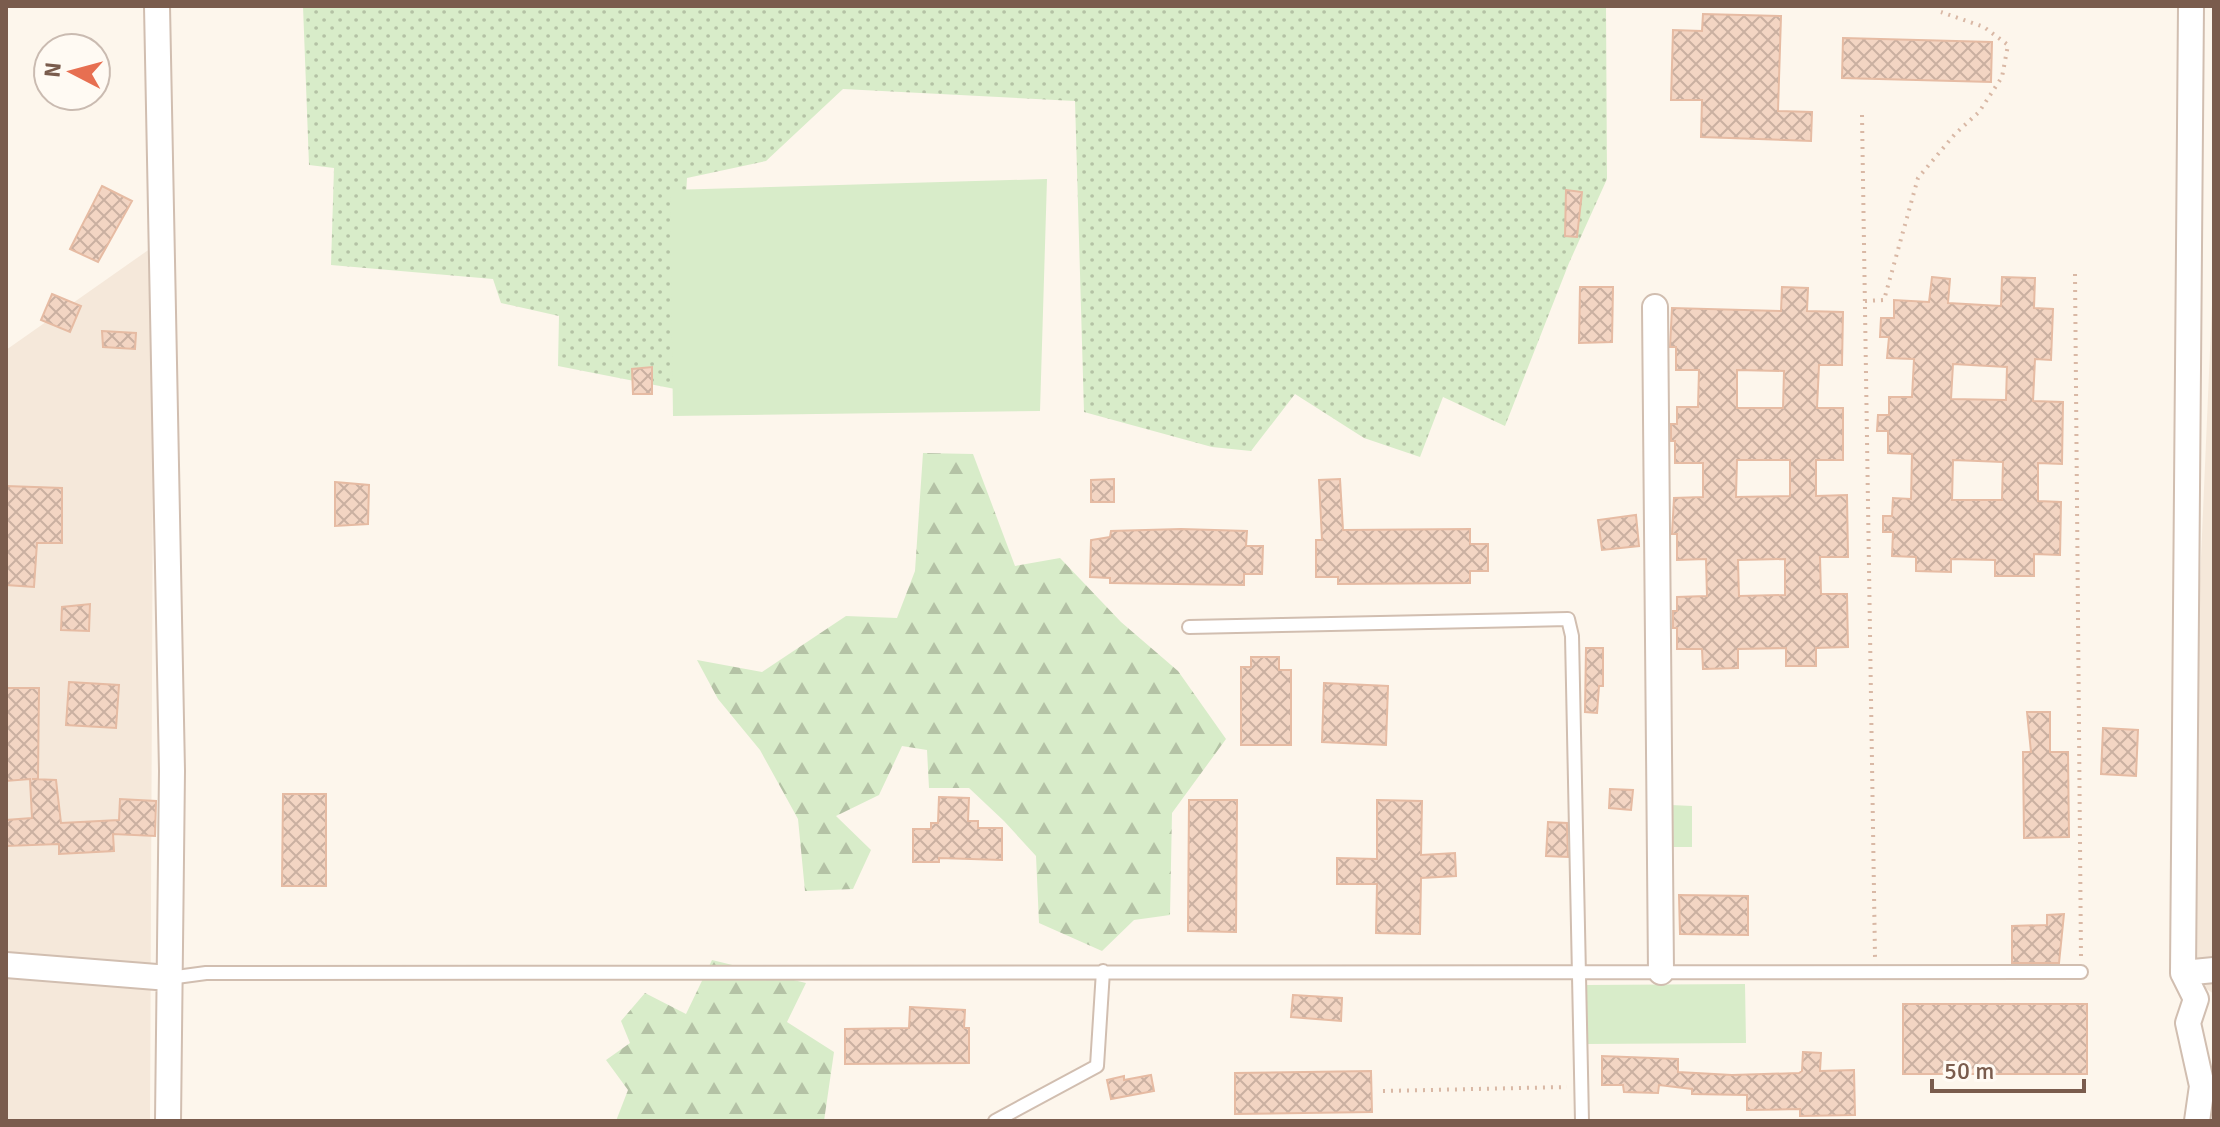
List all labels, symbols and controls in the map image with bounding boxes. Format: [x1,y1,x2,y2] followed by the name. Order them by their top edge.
[32,32,112,112] north arrow
[38,61,67,79] text: N
[1932,1043,2084,1093] scale bar
[1944,1056,1994,1086] text: 50 m

